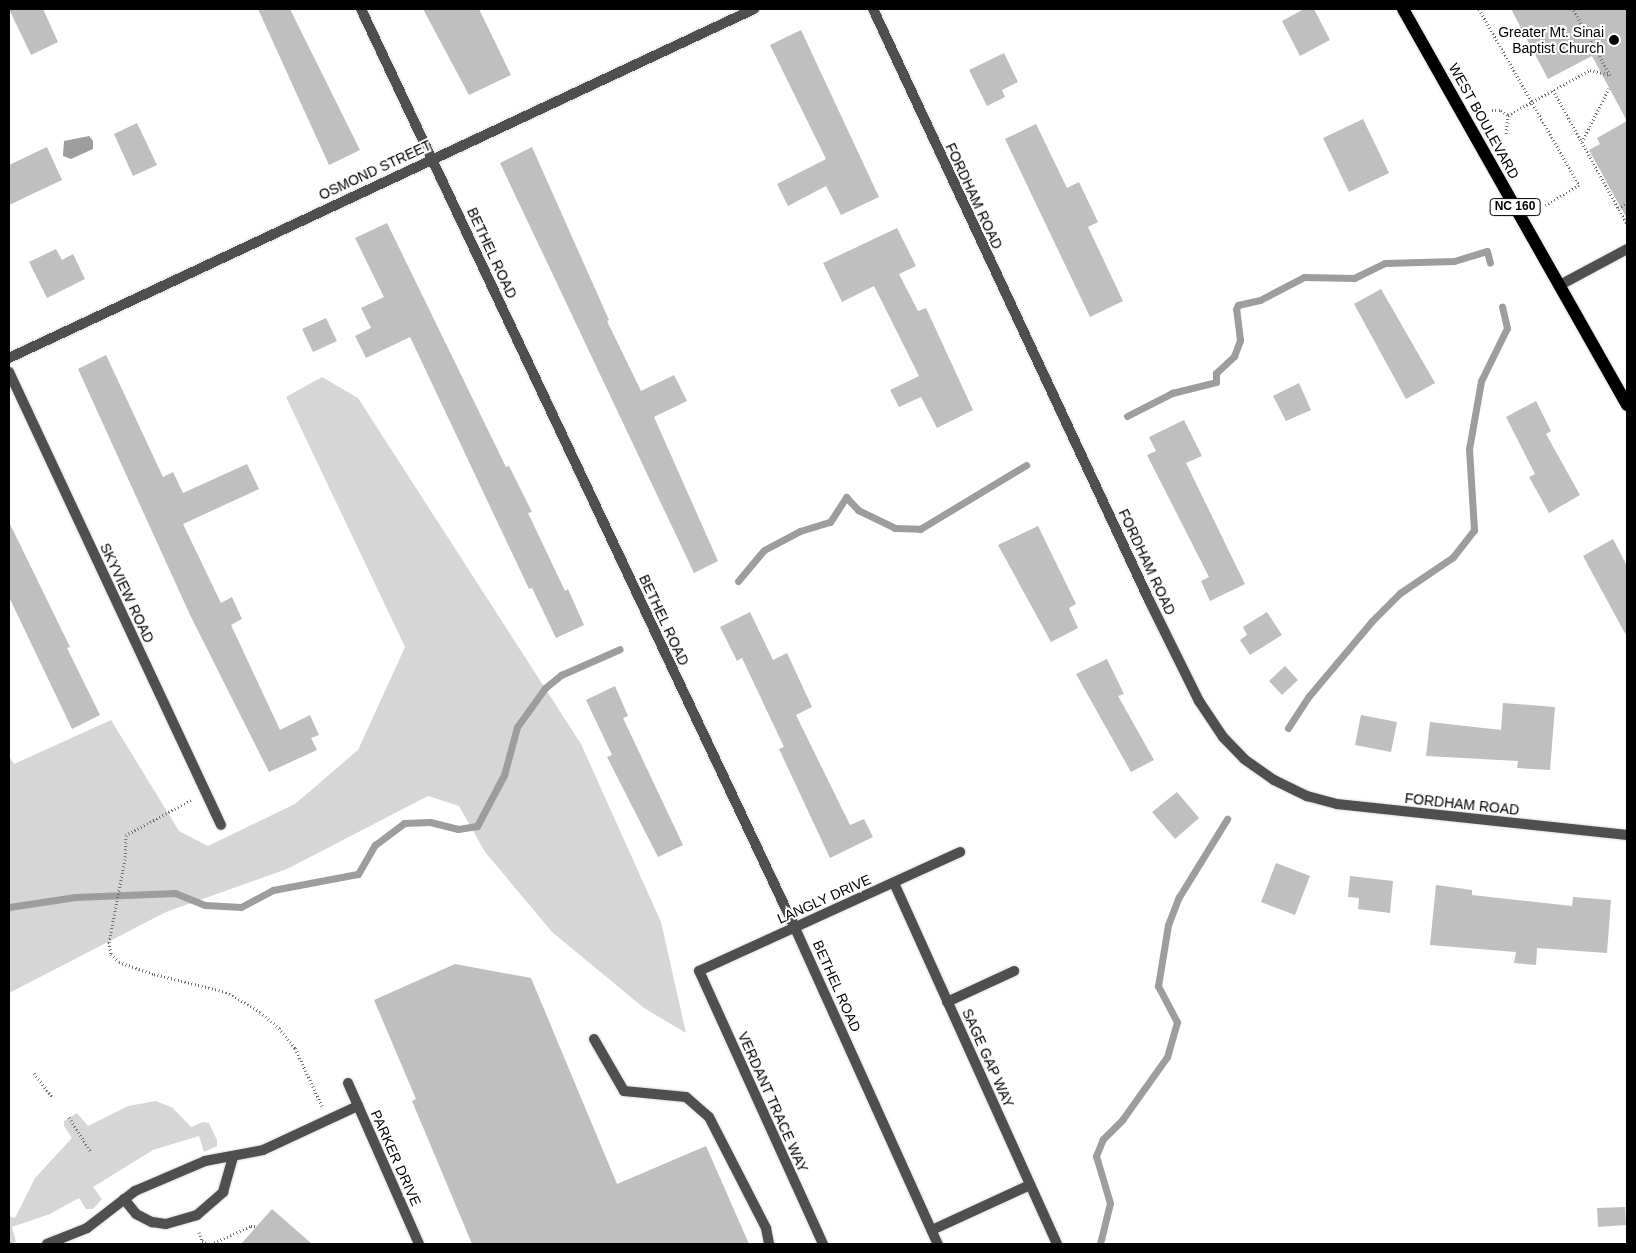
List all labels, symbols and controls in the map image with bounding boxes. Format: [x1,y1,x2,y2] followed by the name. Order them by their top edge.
[1498,24,1604,56] place label: Greater Mt. Sinai Baptist Church
[1608,34,1620,46] marker: Greater Mt. Sinai Baptist Church
[1445,60,1523,182] street label: WEST BOULEVARD
[316,137,434,203] street label: OSMOND STREET
[942,140,1006,252] street label: FORDHAM ROAD
[1489,198,1541,216] road number: NC 160
[464,205,520,301] street label: BETHEL ROAD
[1115,506,1179,618] street label: FORDHAM ROAD
[97,540,157,646] street label: SKYVIEW ROAD
[636,572,692,668] street label: BETHEL ROAD
[1404,790,1520,818] street label: FORDHAM ROAD
[775,871,873,927] street label: LANGLY DRIVE
[809,937,865,1035] street label: BETHEL ROAD
[959,1006,1017,1110] street label: SAGE GAP WAY
[734,1029,812,1175] street label: VERDANT TRACE WAY
[367,1107,425,1209] street label: PARKER DRIVE

